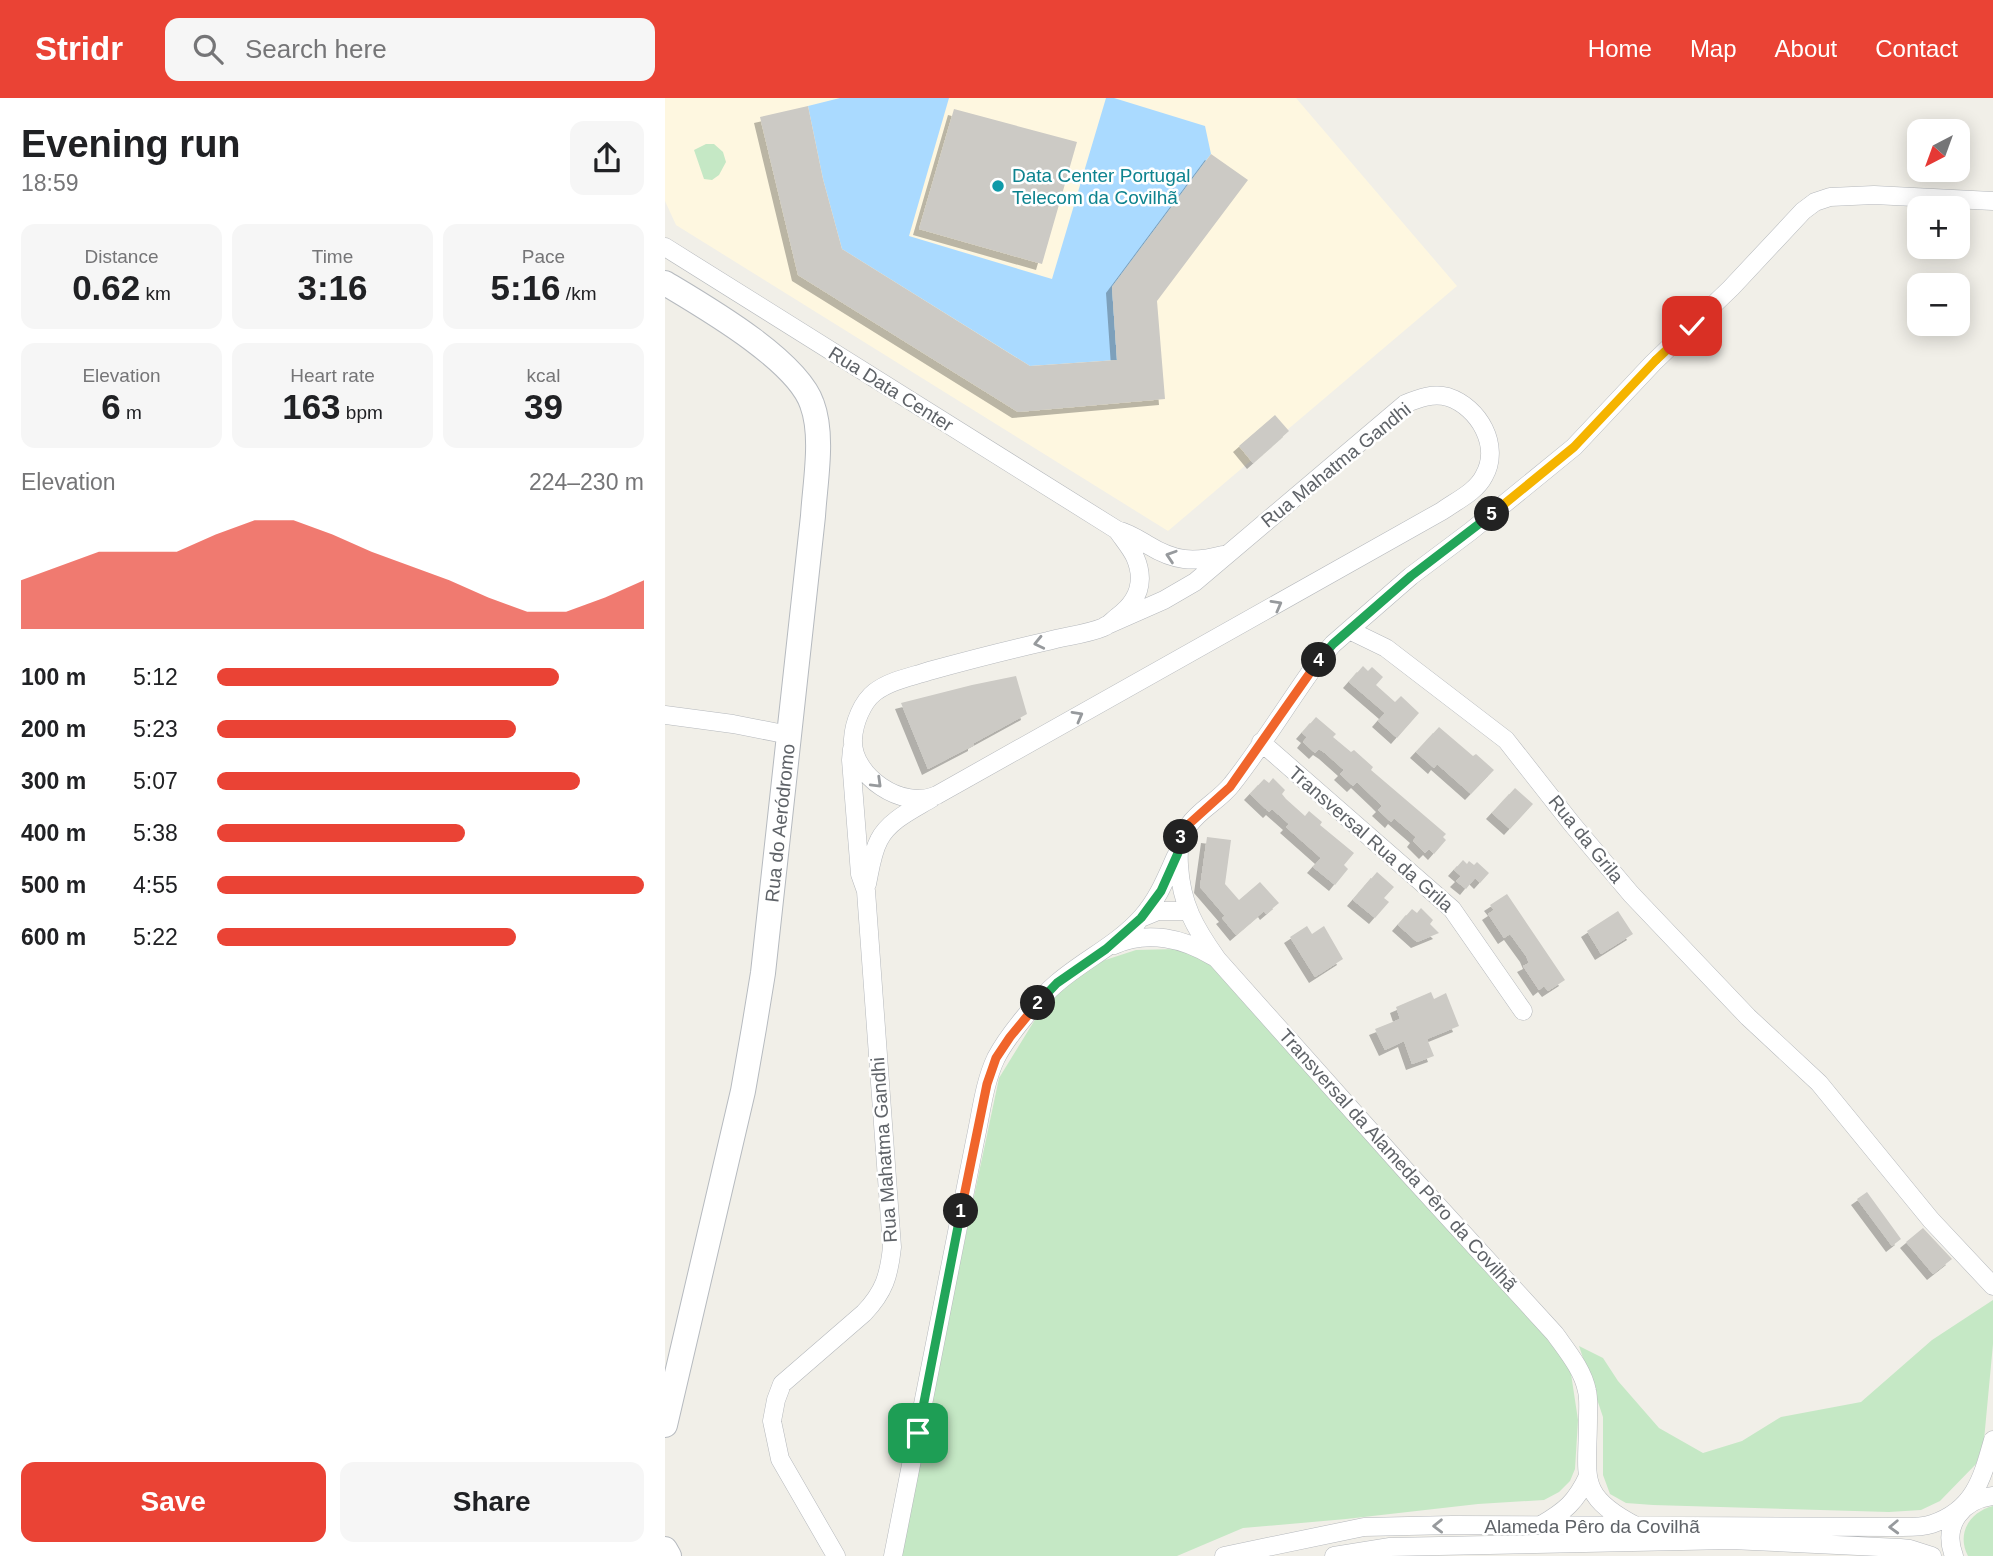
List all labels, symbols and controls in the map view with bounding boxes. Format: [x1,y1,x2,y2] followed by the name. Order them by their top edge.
[165,18,655,81] search box
[35,30,123,67] text: Stridr
[189,30,227,68] icon: search
[245,34,387,64] text: Search here
[1588,35,1652,62] text: Home
[1690,35,1737,62] text: Map
[1775,35,1837,62] text: About
[1875,35,1958,62] text: Contact
[1907,119,1971,182] north arrow
[1907,119,1970,336] map controls
[570,121,644,195] button: share
[21,123,241,165] text: Evening run
[1012,165,1191,208] place label: Data Center Portugal Telecom da Covilhã
[21,170,79,196] text: 18:59
[990,178,1006,194] marker: Data Center Portugal Telecom da Covilhã
[1907,196,1970,259] button: +
[85,246,158,267] text: Distance
[312,246,353,267] text: Time
[522,246,565,267] text: Pace
[72,268,140,307] text: 0.62
[297,268,368,307] text: 3:16
[491,268,561,307] text: 5:16
[1907,273,1970,336] button: −
[140,283,171,304] text: km
[561,283,596,304] text: /km
[1662,296,1722,356] pin
[1673,307,1711,345] icon: check
[825,342,958,436] street label: Rua Data Center
[82,365,161,386] text: Elevation
[290,365,375,386] text: Heart rate
[527,365,560,386] text: kcal
[101,387,121,426] text: 6
[282,387,341,426] text: 163
[524,387,563,426] text: 39
[1257,398,1415,532] street label: Rua Mahatma Gandhi
[121,402,142,423] text: m
[341,402,383,423] text: bpm
[21,469,116,495] text: Elevation
[529,469,644,495] text: 224–230 m
[1475,496,1509,532] pin: 5
[1486,503,1497,524] text: 5
[1166,550,1178,564] one-way arrow
[1269,600,1282,613] one-way arrow
[1033,634,1045,649] one-way arrow
[1301,642,1337,678] pin: 4
[1313,649,1324,670] text: 4
[21,664,86,690] text: 100 m
[133,664,178,690] text: 5:12
[1071,711,1084,724] one-way arrow
[21,716,86,742] text: 200 m
[133,716,178,742] text: 5:23
[761,743,799,903] street label: Rua do Aeródromo
[1285,762,1458,916] street label: Transversal Rua da Grila
[21,768,86,794] text: 300 m
[133,768,178,794] text: 5:07
[869,774,882,787] one-way arrow
[1544,791,1628,887] street label: Rua da Grila
[21,820,86,846] text: 400 m
[133,820,178,846] text: 5:38
[1163,820,1199,854] pin: 3
[1175,826,1186,847] text: 3
[21,872,86,898] text: 500 m
[133,872,178,898] text: 4:55
[21,924,86,950] text: 600 m
[133,924,178,950] text: 5:22
[1021,986,1055,1020] pin: 2
[1032,992,1043,1013] text: 2
[1275,1025,1521,1295] street label: Transversal da Alameda Pêro da Covilhã
[867,1057,901,1243] street label: Rua Mahatma Gandhi
[943,1194,979,1228] pin: 1
[955,1200,966,1221] text: 1
[888,1403,948,1463] pin
[899,1414,937,1452] icon: arrive
[21,1462,326,1542] button: Save
[340,1462,644,1542] button: Share
[1484,1516,1700,1537] street label: Alameda Pêro da Covilhã
[1432,1518,1443,1533] one-way arrow
[1889,1519,1900,1534] one-way arrow

